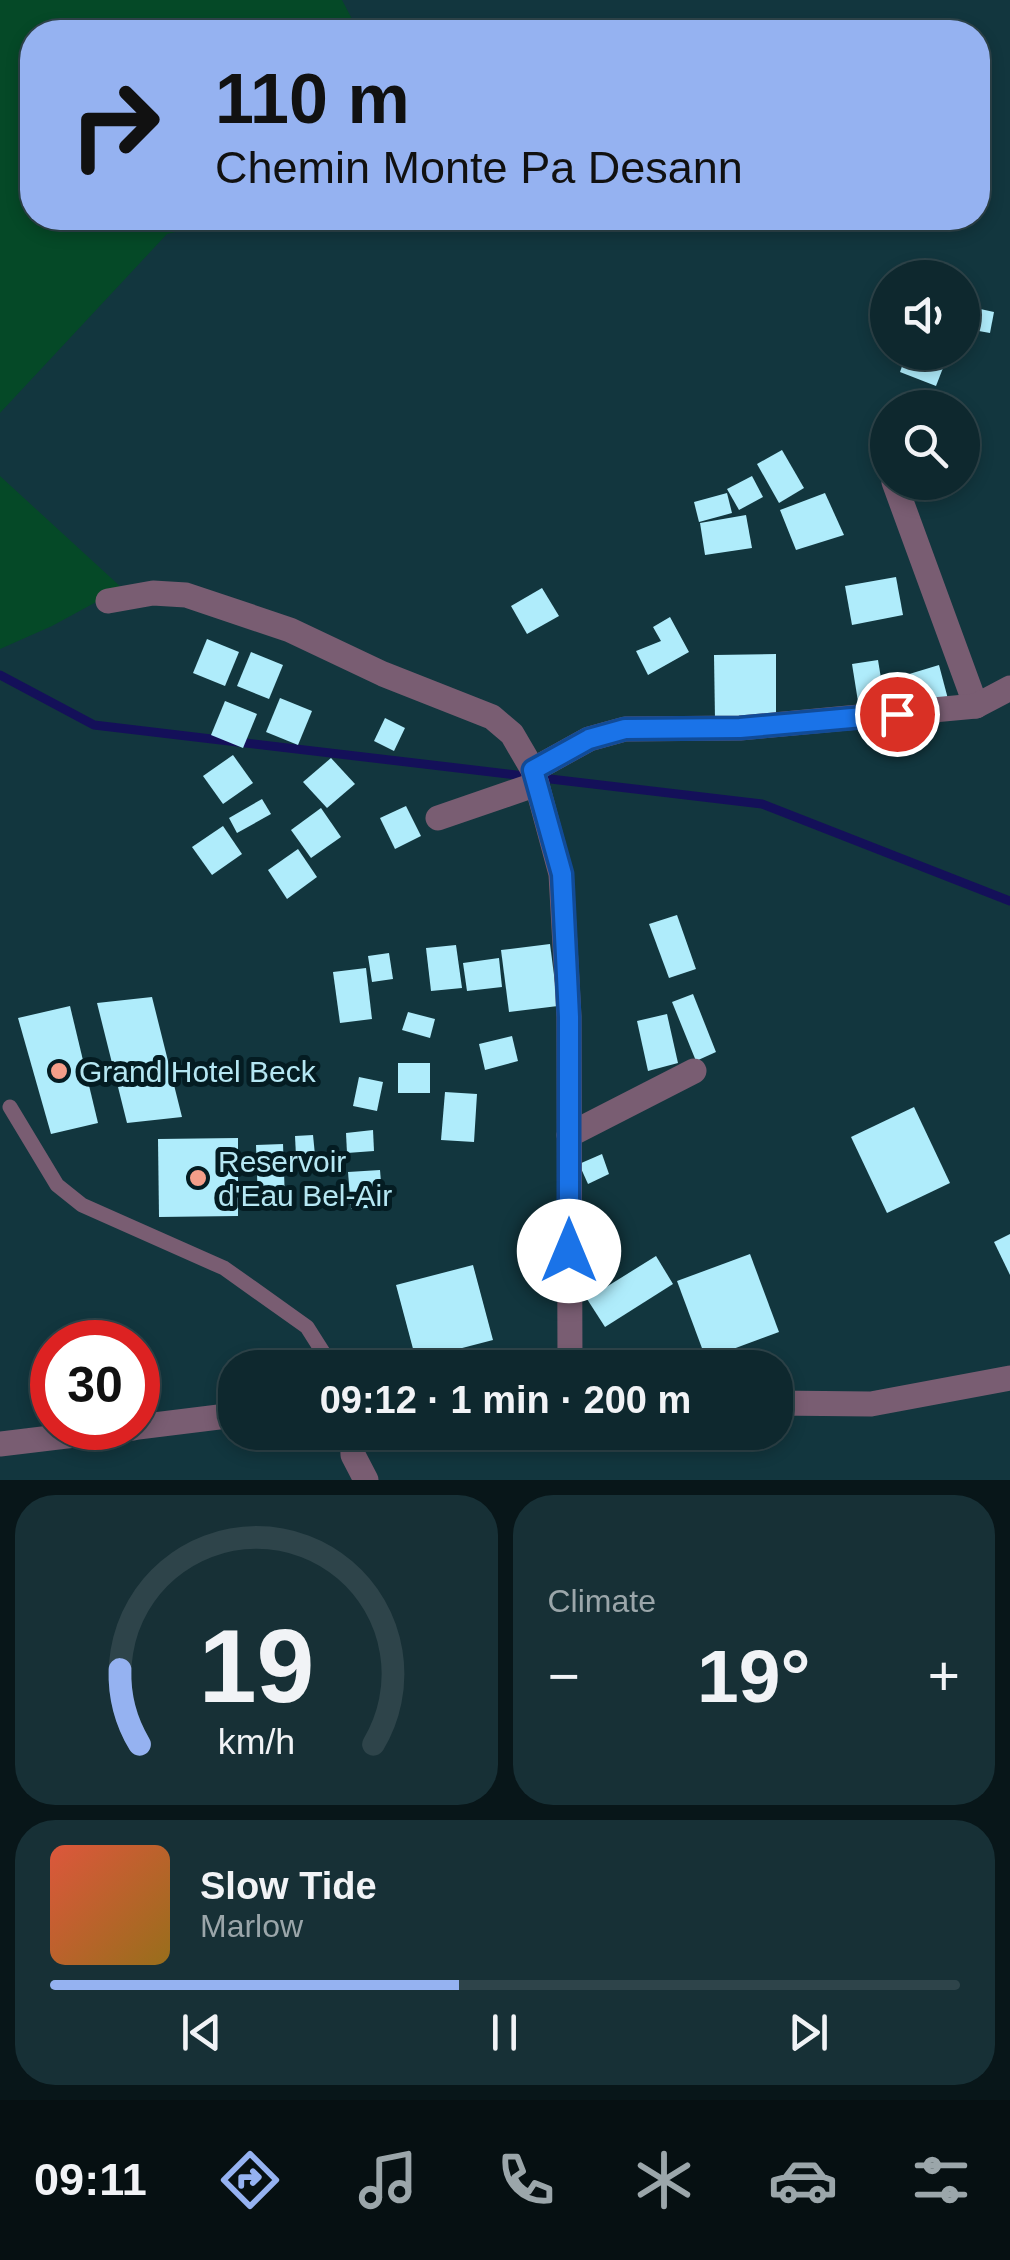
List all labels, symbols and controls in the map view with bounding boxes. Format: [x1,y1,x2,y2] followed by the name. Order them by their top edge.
[50,60,180,190] icon: right
[215,60,410,138] text: 110 m
[215,142,743,193] text: Chemin Monte Pa Desann
[870,260,980,500] map controls
[870,260,980,370] button: sound
[870,390,980,500] button: search
[855,672,940,757] pin
[870,687,925,742] icon: arrive
[79,1055,317,1088] place label: Grand Hotel Beck
[48,1060,70,1082] marker: Grand Hotel Beck
[218,1145,392,1212] place label: Reservoir d'Eau Bel-Air
[187,1167,209,1189] marker: Reservoir d'Eau Bel-Air
[517,1199,621,1303] position arrow
[30,1320,160,1450] speed limit sign: 30
[320,1379,691,1421] text: 09:12 · 1 min · 200 m
[548,1583,656,1619] text: Climate
[198,1608,314,1724] text: 19
[697,1634,810,1718] text: 19°
[548,1645,580,1707] text: −
[928,1645,960,1707] text: +
[218,1722,295,1762] text: km/h
[200,1865,377,1907] text: Slow Tide
[200,1908,303,1944] text: Marlow
[174,2005,229,2060] icon: previous
[477,2005,532,2060] icon: pause
[781,2005,836,2060] icon: next
[215,2145,285,2215] icon: directions
[353,2145,423,2215] icon: music
[491,2145,561,2215] icon: phone
[629,2145,699,2215] icon: climate
[768,2145,838,2215] icon: car
[906,2145,976,2215] icon: filters
[34,2154,147,2205] text: 09:11

